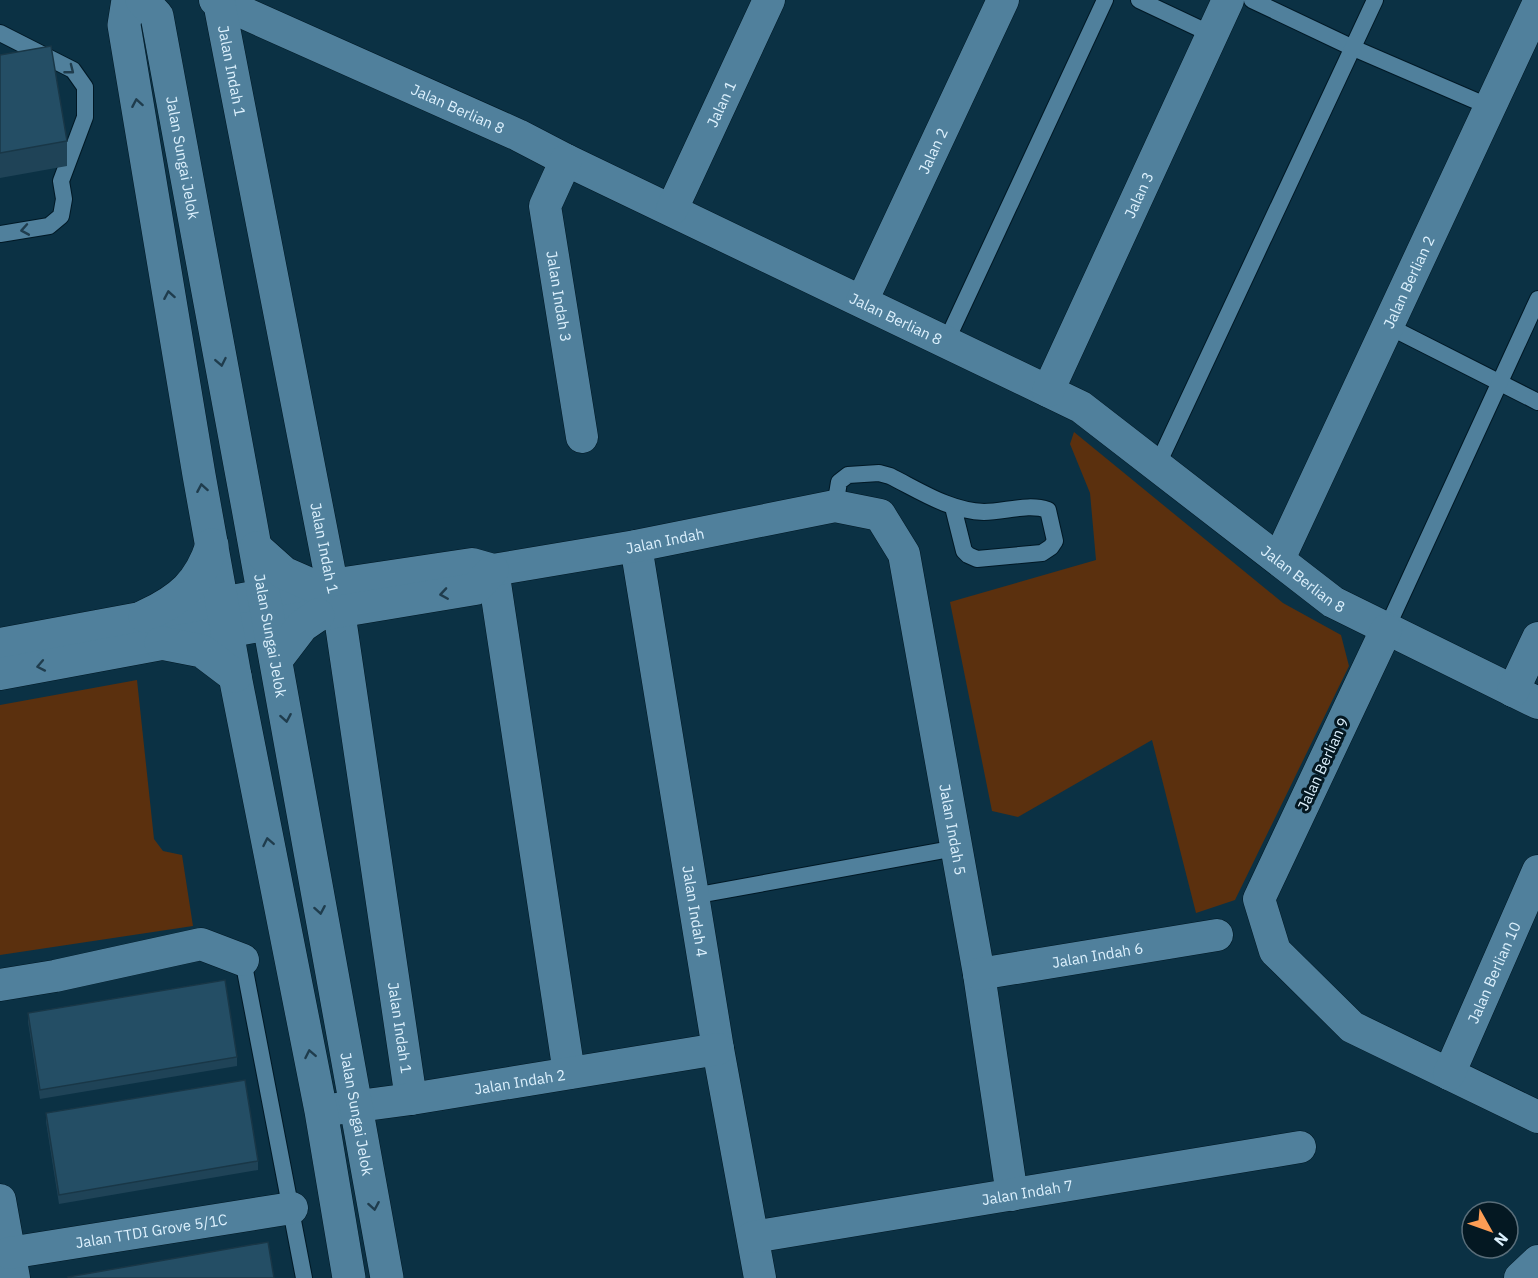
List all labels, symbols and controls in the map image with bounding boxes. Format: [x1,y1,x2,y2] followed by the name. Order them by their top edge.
[214,24,250,118] street label: Jalan Indah 1
[63,63,74,74] one-way arrow
[702,78,740,130] street label: Jalan 1
[408,79,508,137] street label: Jalan Berlian 8
[162,94,204,221] street label: Jalan Sungai Jelok
[131,98,144,108] one-way arrow
[913,125,951,177] street label: Jalan 2
[1119,169,1157,221] street label: Jalan 3
[20,223,30,236] one-way arrow
[1379,232,1438,331] street label: Jalan Berlian 2
[543,249,576,343] street label: Jalan Indah 3
[847,288,946,349] street label: Jalan Berlian 8
[164,291,176,300] one-way arrow
[214,357,227,367] one-way arrow
[196,483,208,492] one-way arrow
[307,501,344,595] street label: Jalan Indah 1
[624,523,706,557] street label: Jalan Indah
[1258,541,1348,616] street label: Jalan Berlian 8
[251,572,292,699] street label: Jalan Sungai Jelok
[439,588,448,600] one-way arrow
[37,659,47,672] one-way arrow
[279,712,292,722] one-way arrow
[1293,715,1353,813] street label: Jalan Berlian 9
[936,782,971,876] street label: Jalan Indah 5
[262,837,275,847] one-way arrow
[679,864,712,958] street label: Jalan Indah 4
[313,904,326,914] one-way arrow
[1463,918,1524,1026] street label: Jalan Berlian 10
[1050,938,1144,971] street label: Jalan Indah 6
[384,981,417,1075] street label: Jalan Indah 1
[304,1049,317,1059] one-way arrow
[337,1051,378,1177] street label: Jalan Sungai Jelok
[473,1064,567,1098] street label: Jalan Indah 2
[980,1175,1074,1209] street label: Jalan Indah 7
[1460,1200,1520,1260] north arrow
[367,1201,380,1211] one-way arrow
[74,1209,228,1252] street label: Jalan TTDI Grove 5/1C
[1490,1229,1513,1251] text: N

